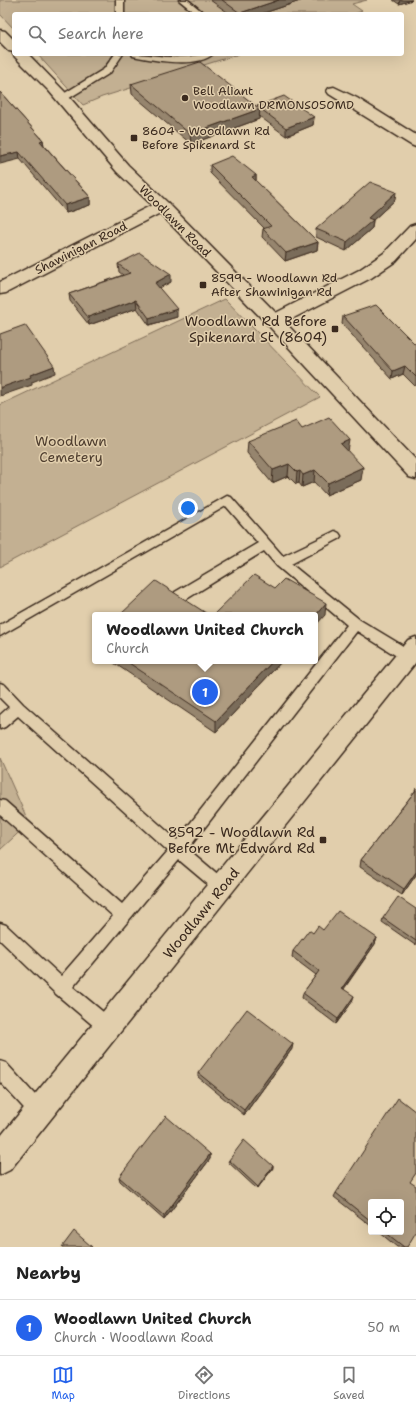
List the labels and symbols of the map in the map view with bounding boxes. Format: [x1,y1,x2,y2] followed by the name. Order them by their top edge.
[193,83,354,113] place label: Bell Aliant Woodlawn DRMONS050MD
[180,93,190,103] marker: Bell Aliant Woodlawn DRMONS050MD
[142,123,270,153] place label: 8604 - Woodlawn Rd Before Spikenard St
[129,133,139,143] marker: 8604 - Woodlawn Rd Before Spikenard St
[135,181,215,261] street label: Woodlawn Road
[32,218,130,278] street label: Shawinigan Road
[211,270,338,300] place label: 8599 - Woodlawn Rd After Shawinigan Rd
[198,280,208,290] marker: 8599 - Woodlawn Rd After Shawinigan Rd
[185,312,327,346] place label: Woodlawn Rd Before Spikenard St (8604)
[330,324,340,334] marker: Woodlawn Rd Before Spikenard St (8604)
[35,432,107,466] park label: Woodlawn Cemetery
[178,498,198,518] your location
[192,677,218,707] pin: 1
[168,823,315,857] place label: 8592 - Woodlawn Rd Before Mt Edward Rd
[318,835,328,845] marker: 8592 - Woodlawn Rd Before Mt Edward Rd
[159,864,243,962] street label: Woodlawn Road

